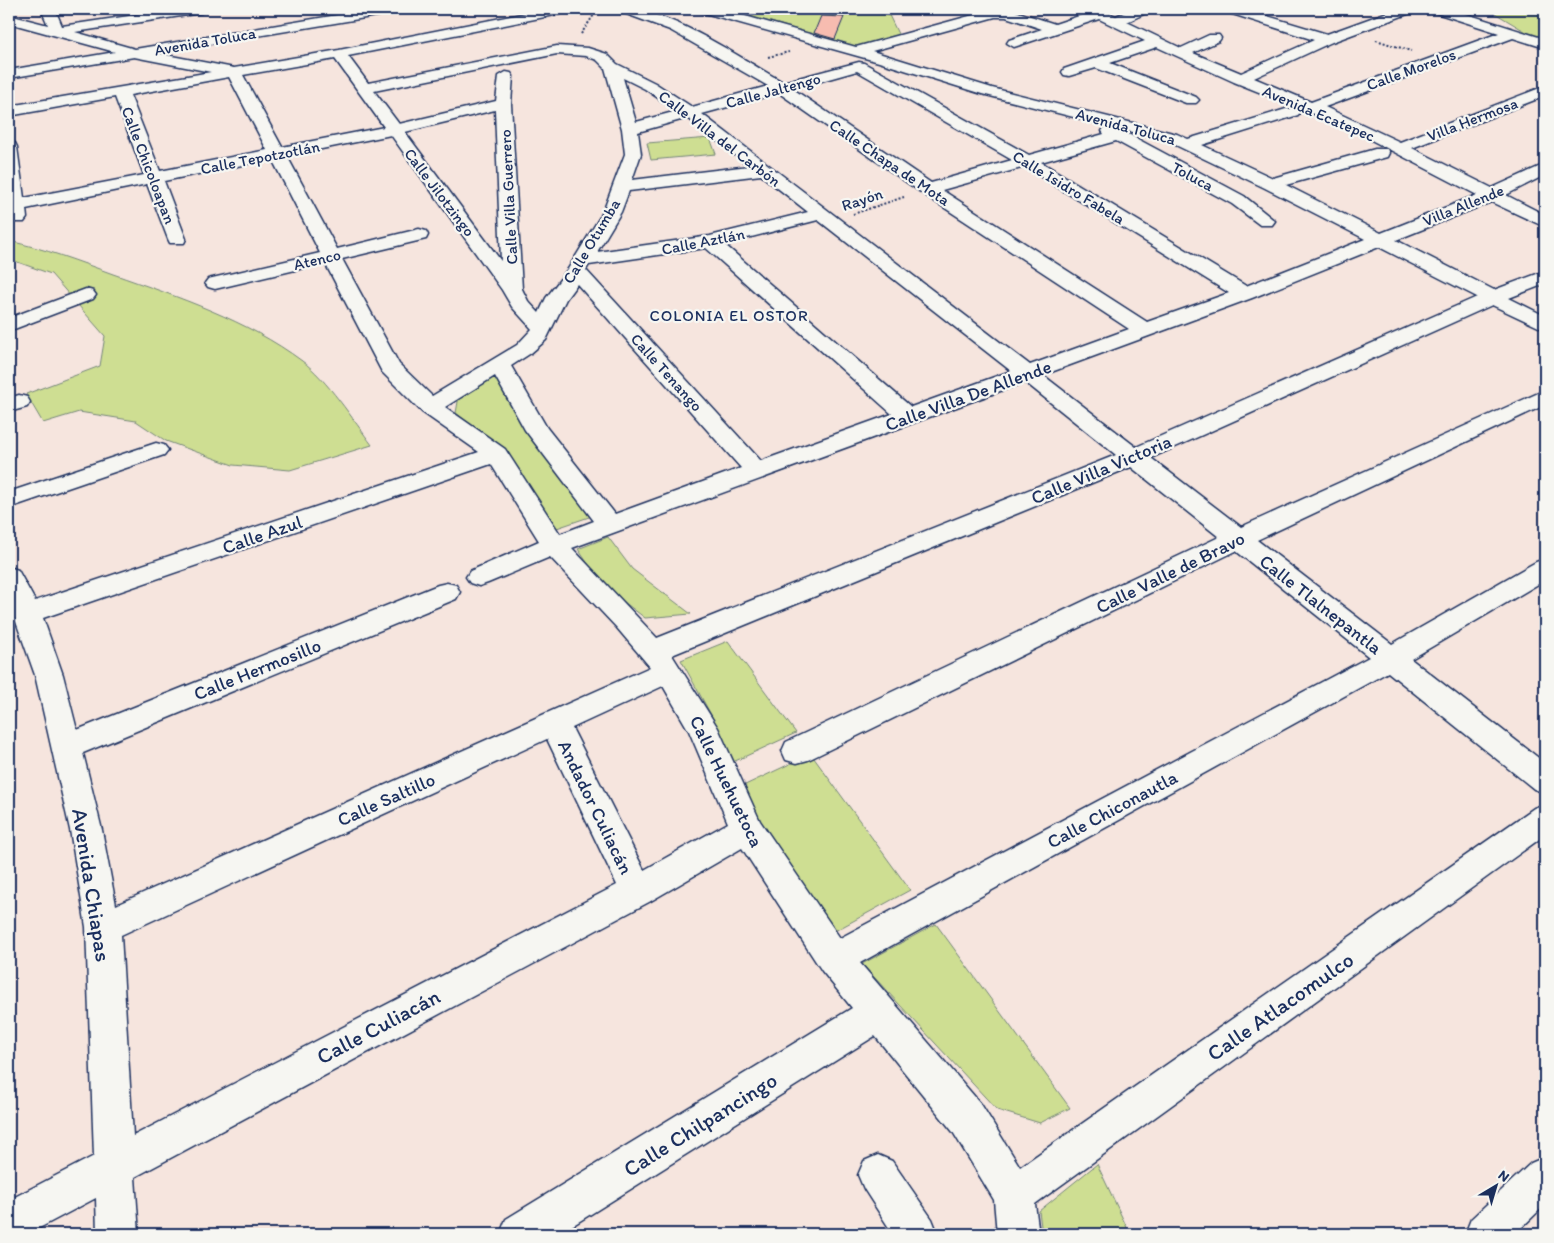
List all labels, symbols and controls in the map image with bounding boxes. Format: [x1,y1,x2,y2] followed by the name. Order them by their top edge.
[153,23,258,60] street label: Avenida Toluca
[1364,45,1458,94] street label: Calle Morelos
[724,69,823,112] street label: Calle Jaltengo
[1260,81,1378,146] street label: Avenida Ecatepec
[655,86,785,191] street label: Calle Villa del Carbón
[1424,93,1520,145] street label: Villa Hermosa
[117,104,180,227] street label: Calle Chicoloapan
[1074,104,1179,149] street label: Avenida Toluca
[826,115,954,210] street label: Calle Chapa de Mota
[495,129,522,265] street label: Calle Villa Guerrero
[199,137,322,178] street label: Calle Tepotzotlán
[400,144,479,240] street label: Calle Jilotzingo
[1009,146,1129,229] street label: Calle Isidro Fabela
[1169,158,1217,196] street label: Toluca
[1420,181,1507,230] street label: Villa Allende
[839,184,886,215] street label: Rayón
[559,195,625,287] street label: Calle Otumba
[660,224,746,259] street label: Calle Aztlán
[292,245,343,274] street label: Atenco
[649,306,809,325] district label: COLONIA EL OSTOR
[627,329,707,415] street label: Calle Tenango
[882,355,1054,436] street label: Calle Villa De Allende
[1027,429,1175,509] street label: Calle Villa Victoria
[219,510,306,559] street label: Calle Azul
[1092,526,1248,618] street label: Calle Valle de Bravo
[1255,549,1387,659] street label: Calle Tlalnepantla
[190,633,324,705] street label: Calle Hermosillo
[685,712,768,851] street label: Calle Huehuetoca
[553,736,638,878] street label: Andador Culiacán
[1043,765,1181,853] street label: Calle Chiconautla
[334,768,439,831] street label: Calle Saltillo
[66,807,117,964] street label: Avenida Chiapas
[1202,946,1359,1067] street label: Calle Atlacomulco
[312,982,445,1070] street label: Calle Culiacán
[618,1066,782,1183] street label: Calle Chilpancingo
[1472,1160,1522,1210] north arrow
[1495,1167,1513,1186] text: N

